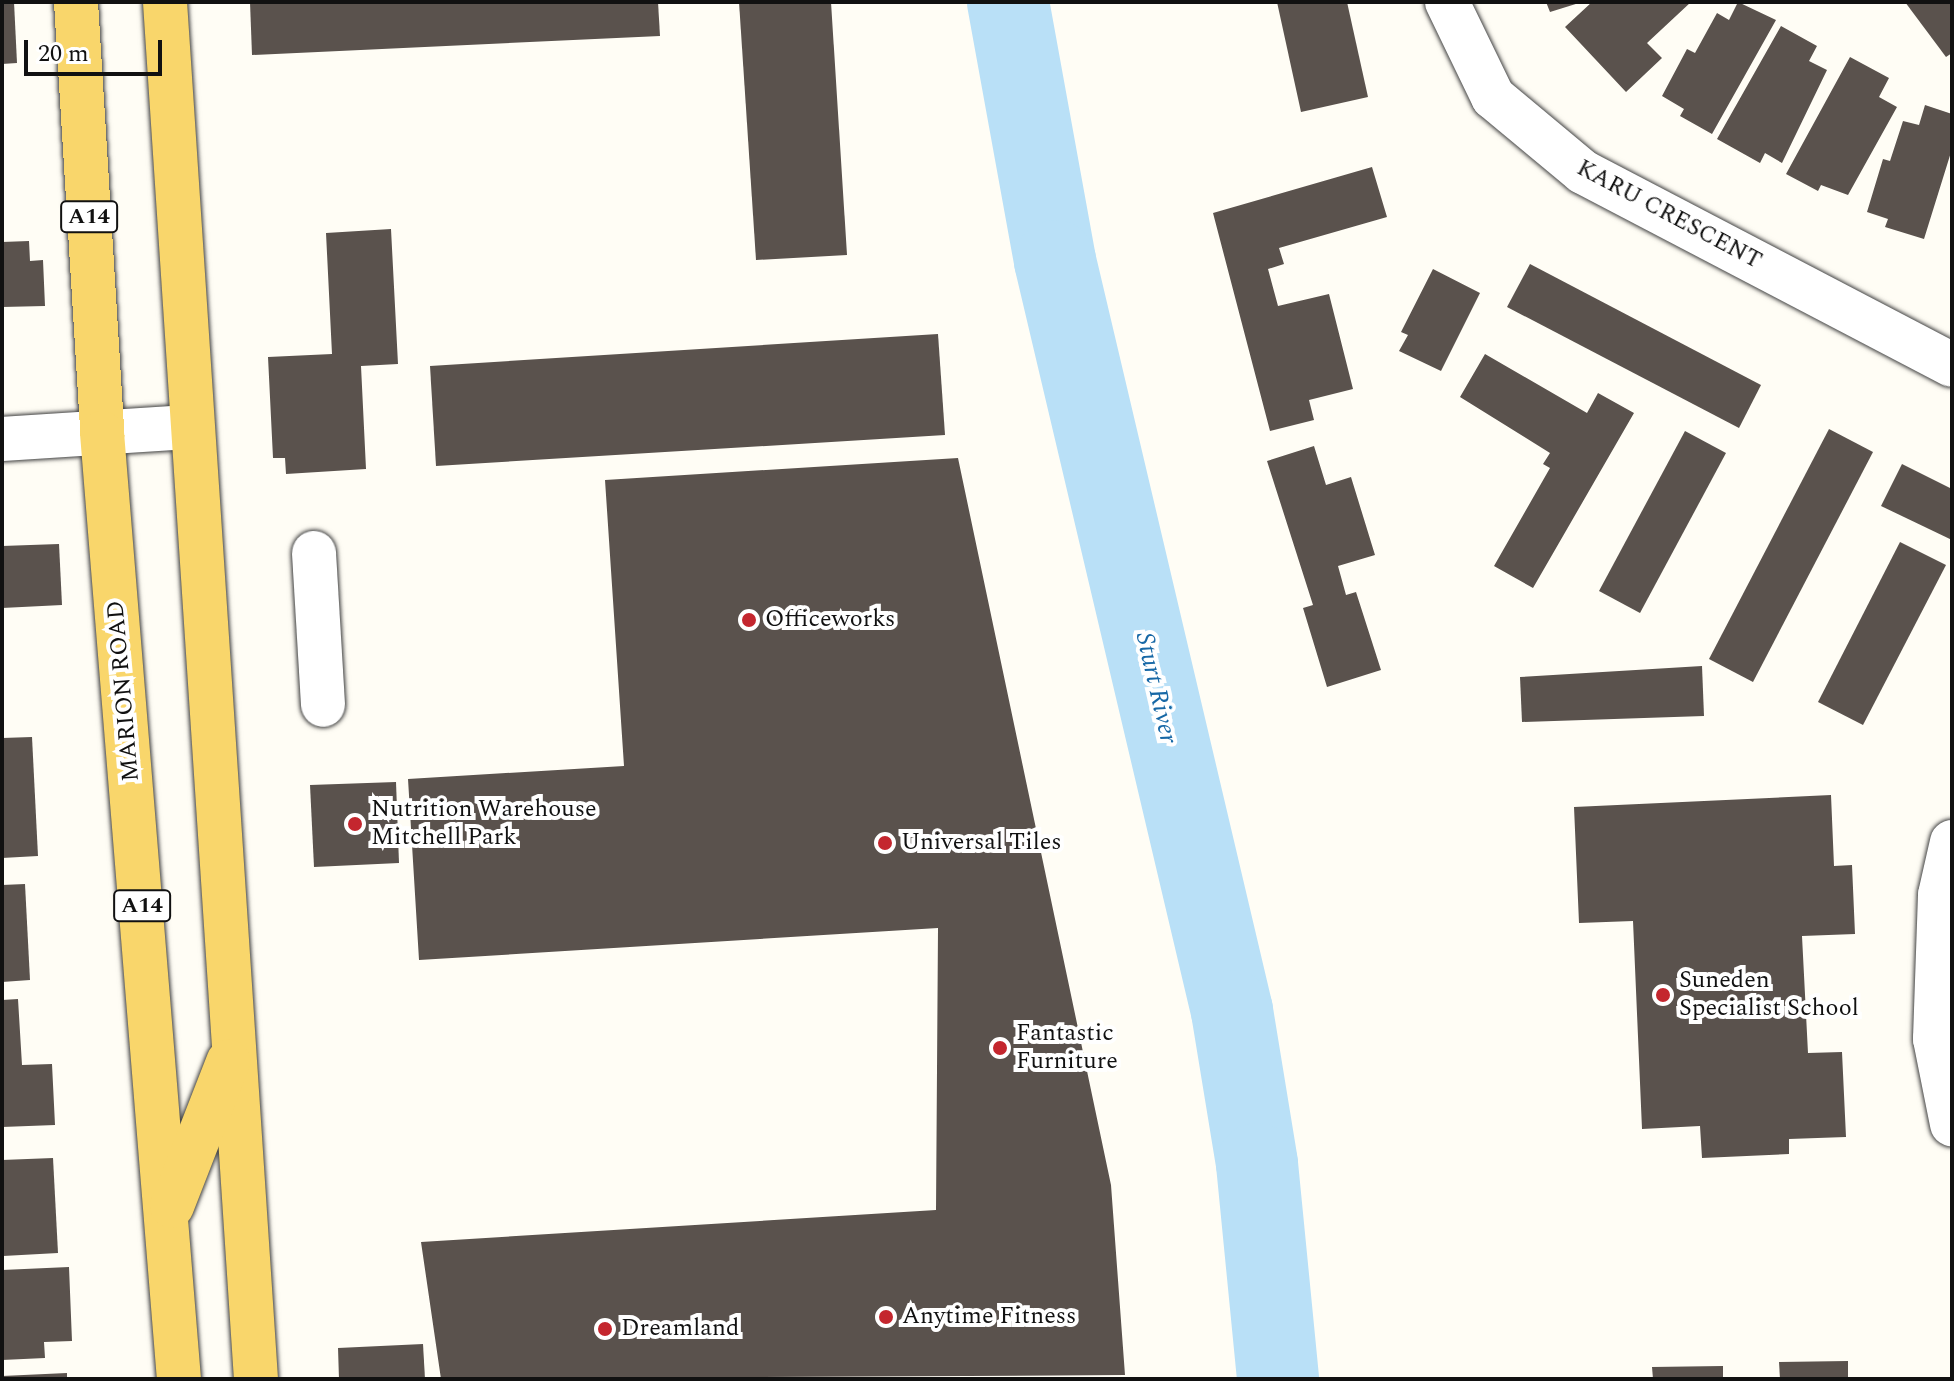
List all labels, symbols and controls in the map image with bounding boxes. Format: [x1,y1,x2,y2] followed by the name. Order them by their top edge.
[28,24,166,74] scale bar
[38,36,89,72] text: 20 m
[1572,154,1766,276] street label: KARU CRESCENT
[59,199,119,235] road number: A14
[102,599,146,783] street label: MARION ROAD
[765,606,895,634] place label: Officeworks
[740,611,758,629] marker: Officeworks
[1128,629,1184,747] water label: Sturt River
[371,796,597,852] place label: Nutrition Warehouse Mitchell Park
[346,815,364,833] marker: Nutrition Warehouse Mitchell Park
[901,829,1062,857] place label: Universal Tiles
[876,834,894,852] marker: Universal Tiles
[112,888,172,924] road number: A14
[1679,967,1859,1023] place label: Suneden Specialist School
[1654,986,1672,1004] marker: Suneden Specialist School
[1016,1020,1118,1076] place label: Fantastic Furniture
[991,1039,1009,1057] marker: Fantastic Furniture
[902,1303,1076,1331] place label: Anytime Fitness
[877,1308,895,1326] marker: Anytime Fitness
[621,1315,739,1343] place label: Dreamland
[596,1320,614,1338] marker: Dreamland

